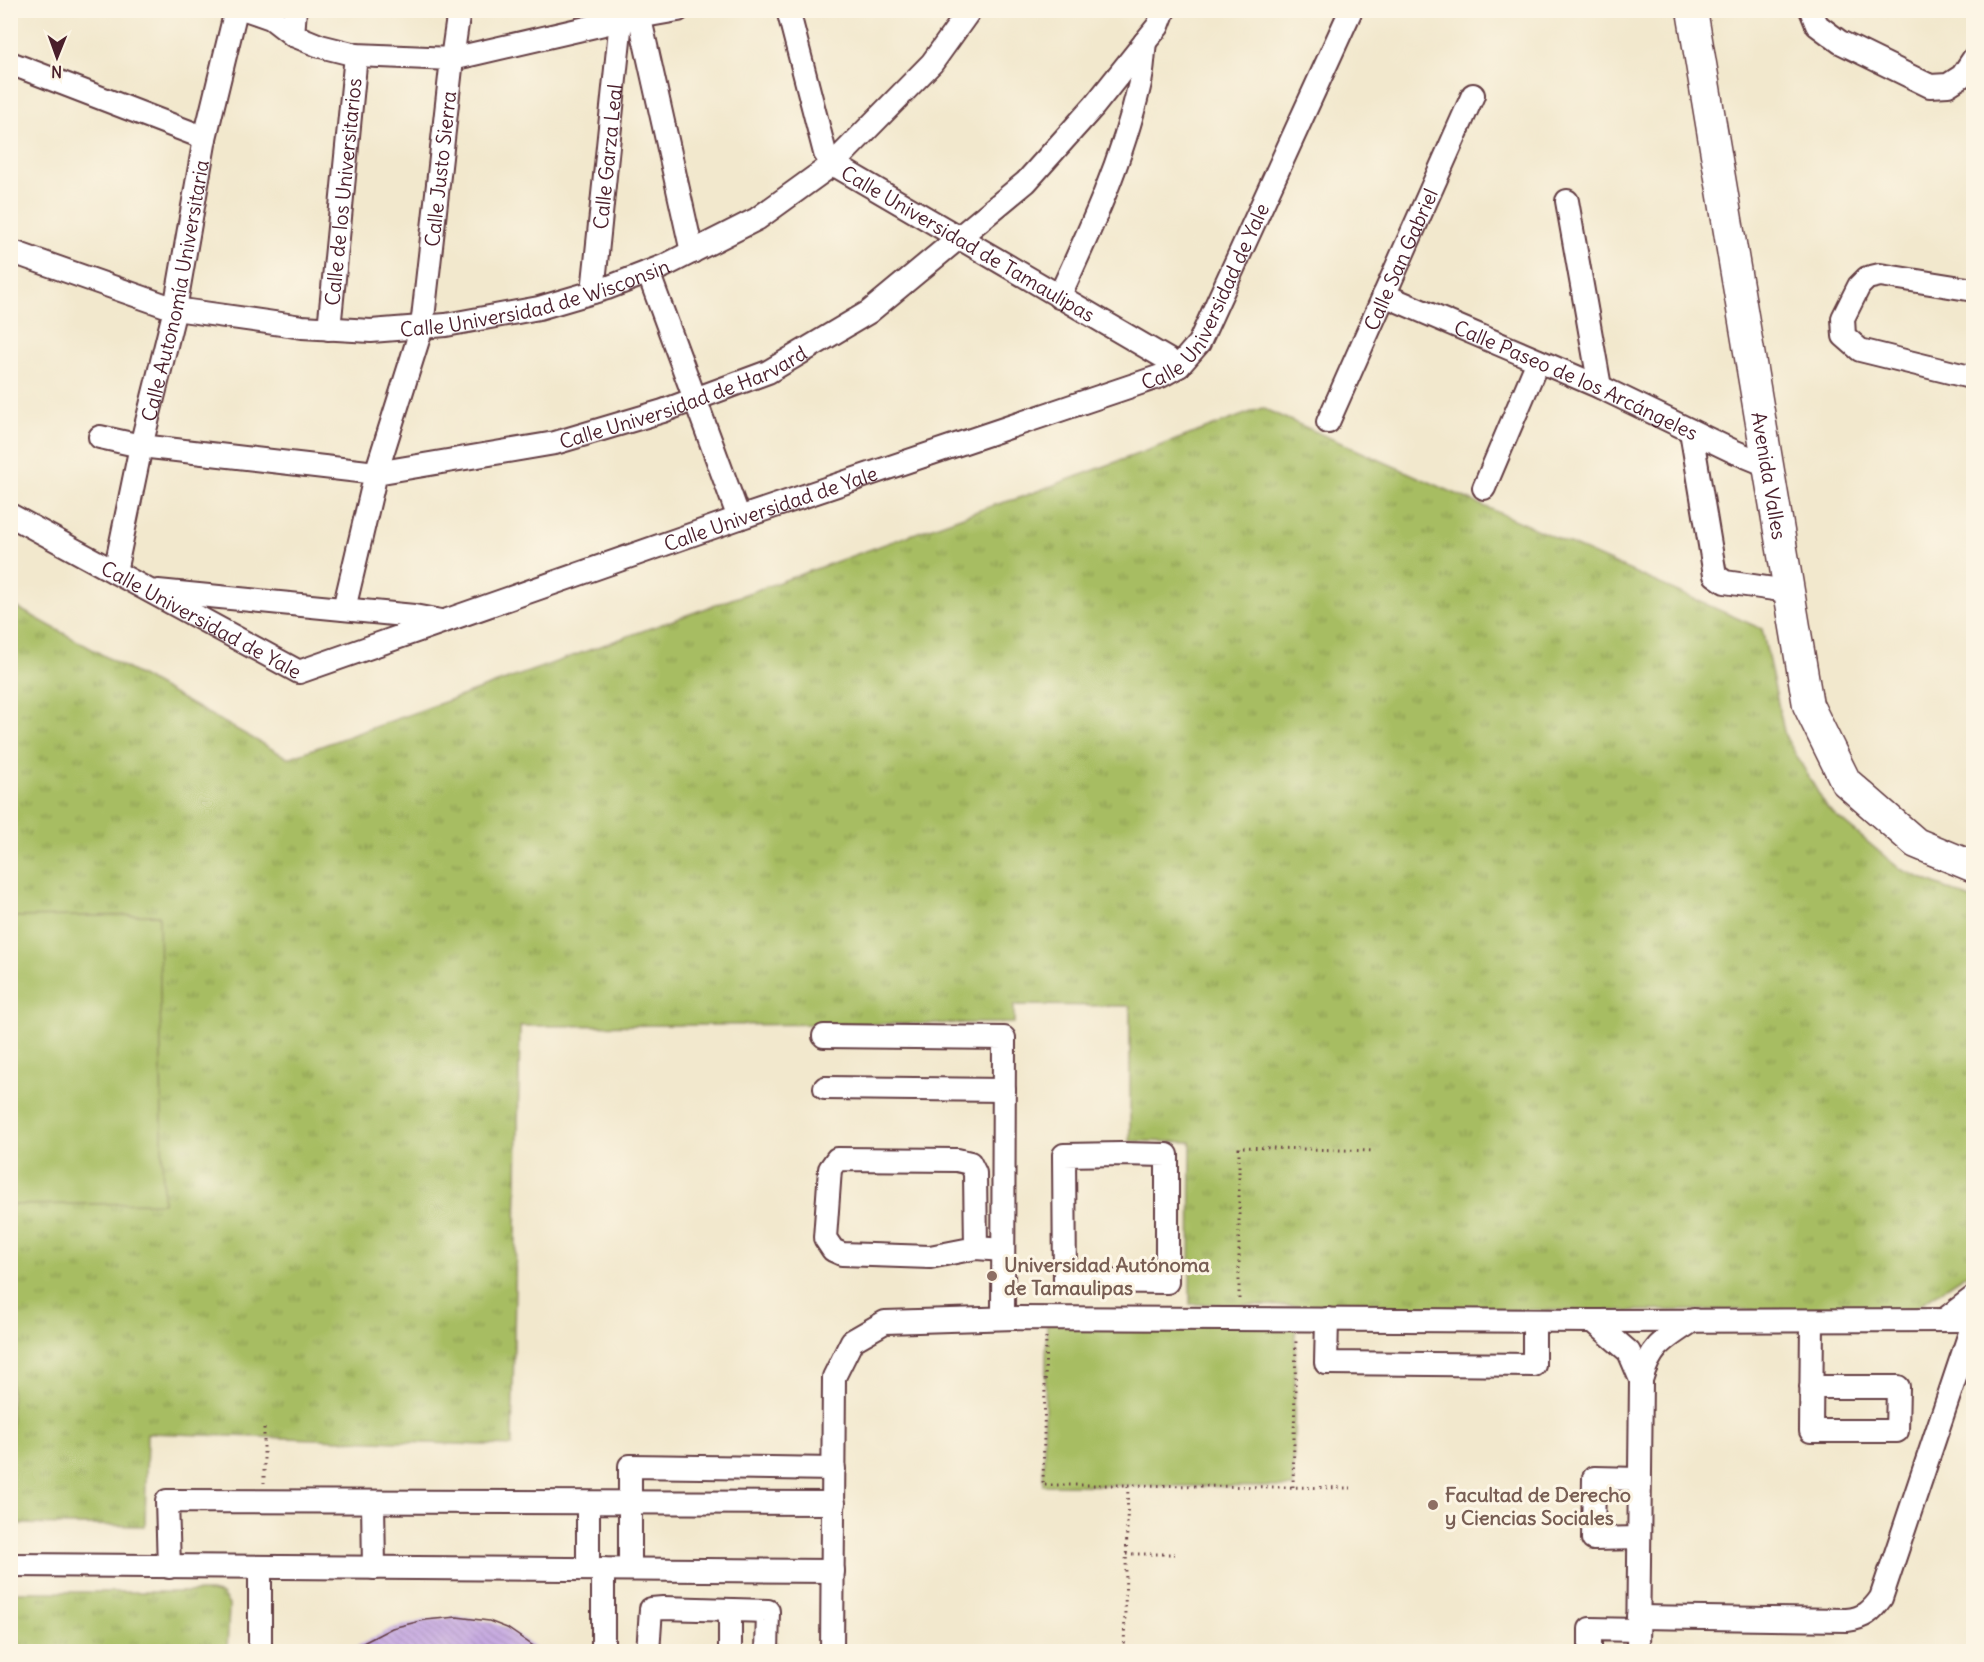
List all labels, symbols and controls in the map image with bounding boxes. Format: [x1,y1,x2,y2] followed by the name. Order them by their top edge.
[27,27,87,87] north arrow
[51,62,62,82] text: N
[319,77,366,307] street label: Calle de los Universitarios
[587,83,627,230] street label: Calle Garza Leal
[419,90,461,248] street label: Calle Justo Sierra
[135,158,213,424] street label: Calle Autonomía Universitaria
[837,159,1100,327] street label: Calle Universidad de Tamaulipas
[1358,184,1443,334] street label: Calle San Gabriel
[1138,199,1274,394] street label: Calle Universidad de Yale
[399,253,673,341] street label: Calle Universidad de Wisconsin
[1450,314,1702,445] street label: Calle Paseo de los Arcángeles
[556,339,811,454] street label: Calle Universidad de Harvard
[1747,410,1793,541] street label: Avenida Valles
[660,460,880,556] street label: Calle Universidad de Yale
[97,555,306,684] street label: Calle Universidad de Yale
[1004,1252,1210,1300] place label: Universidad Autónoma de Tamaulipas
[985,1269,999,1283] marker: Universidad Autónoma de Tamaulipas
[1445,1482,1631,1530] place label: Facultad de Derecho y Ciencias Sociales
[1426,1498,1440,1512] marker: Facultad de Derecho y Ciencias Sociales

